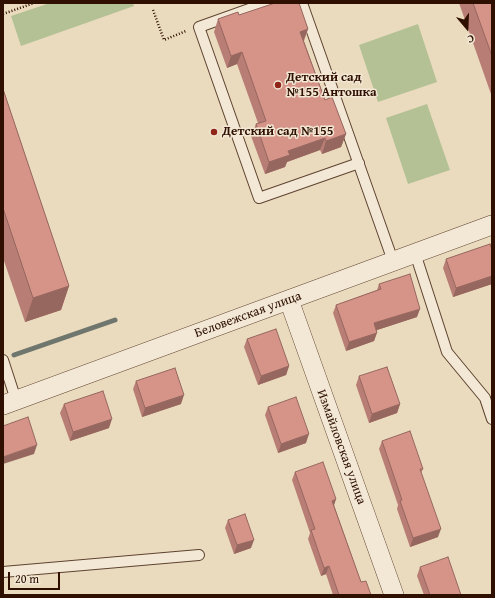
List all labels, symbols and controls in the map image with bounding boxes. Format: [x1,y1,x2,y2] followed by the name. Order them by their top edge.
[447,8,487,48] north arrow
[465,31,476,48] text: С
[286,70,377,101] place label: Детский сад №155 Антошка
[273,80,283,90] marker: Детский сад №155 Антошка
[222,124,333,140] place label: Детский сад №155
[209,127,219,137] marker: Детский сад №155
[192,288,304,342] street label: Беловежская улица
[313,387,369,507] street label: Измайловская улица
[10,564,62,590] scale bar
[15,570,39,587] text: 20 m

